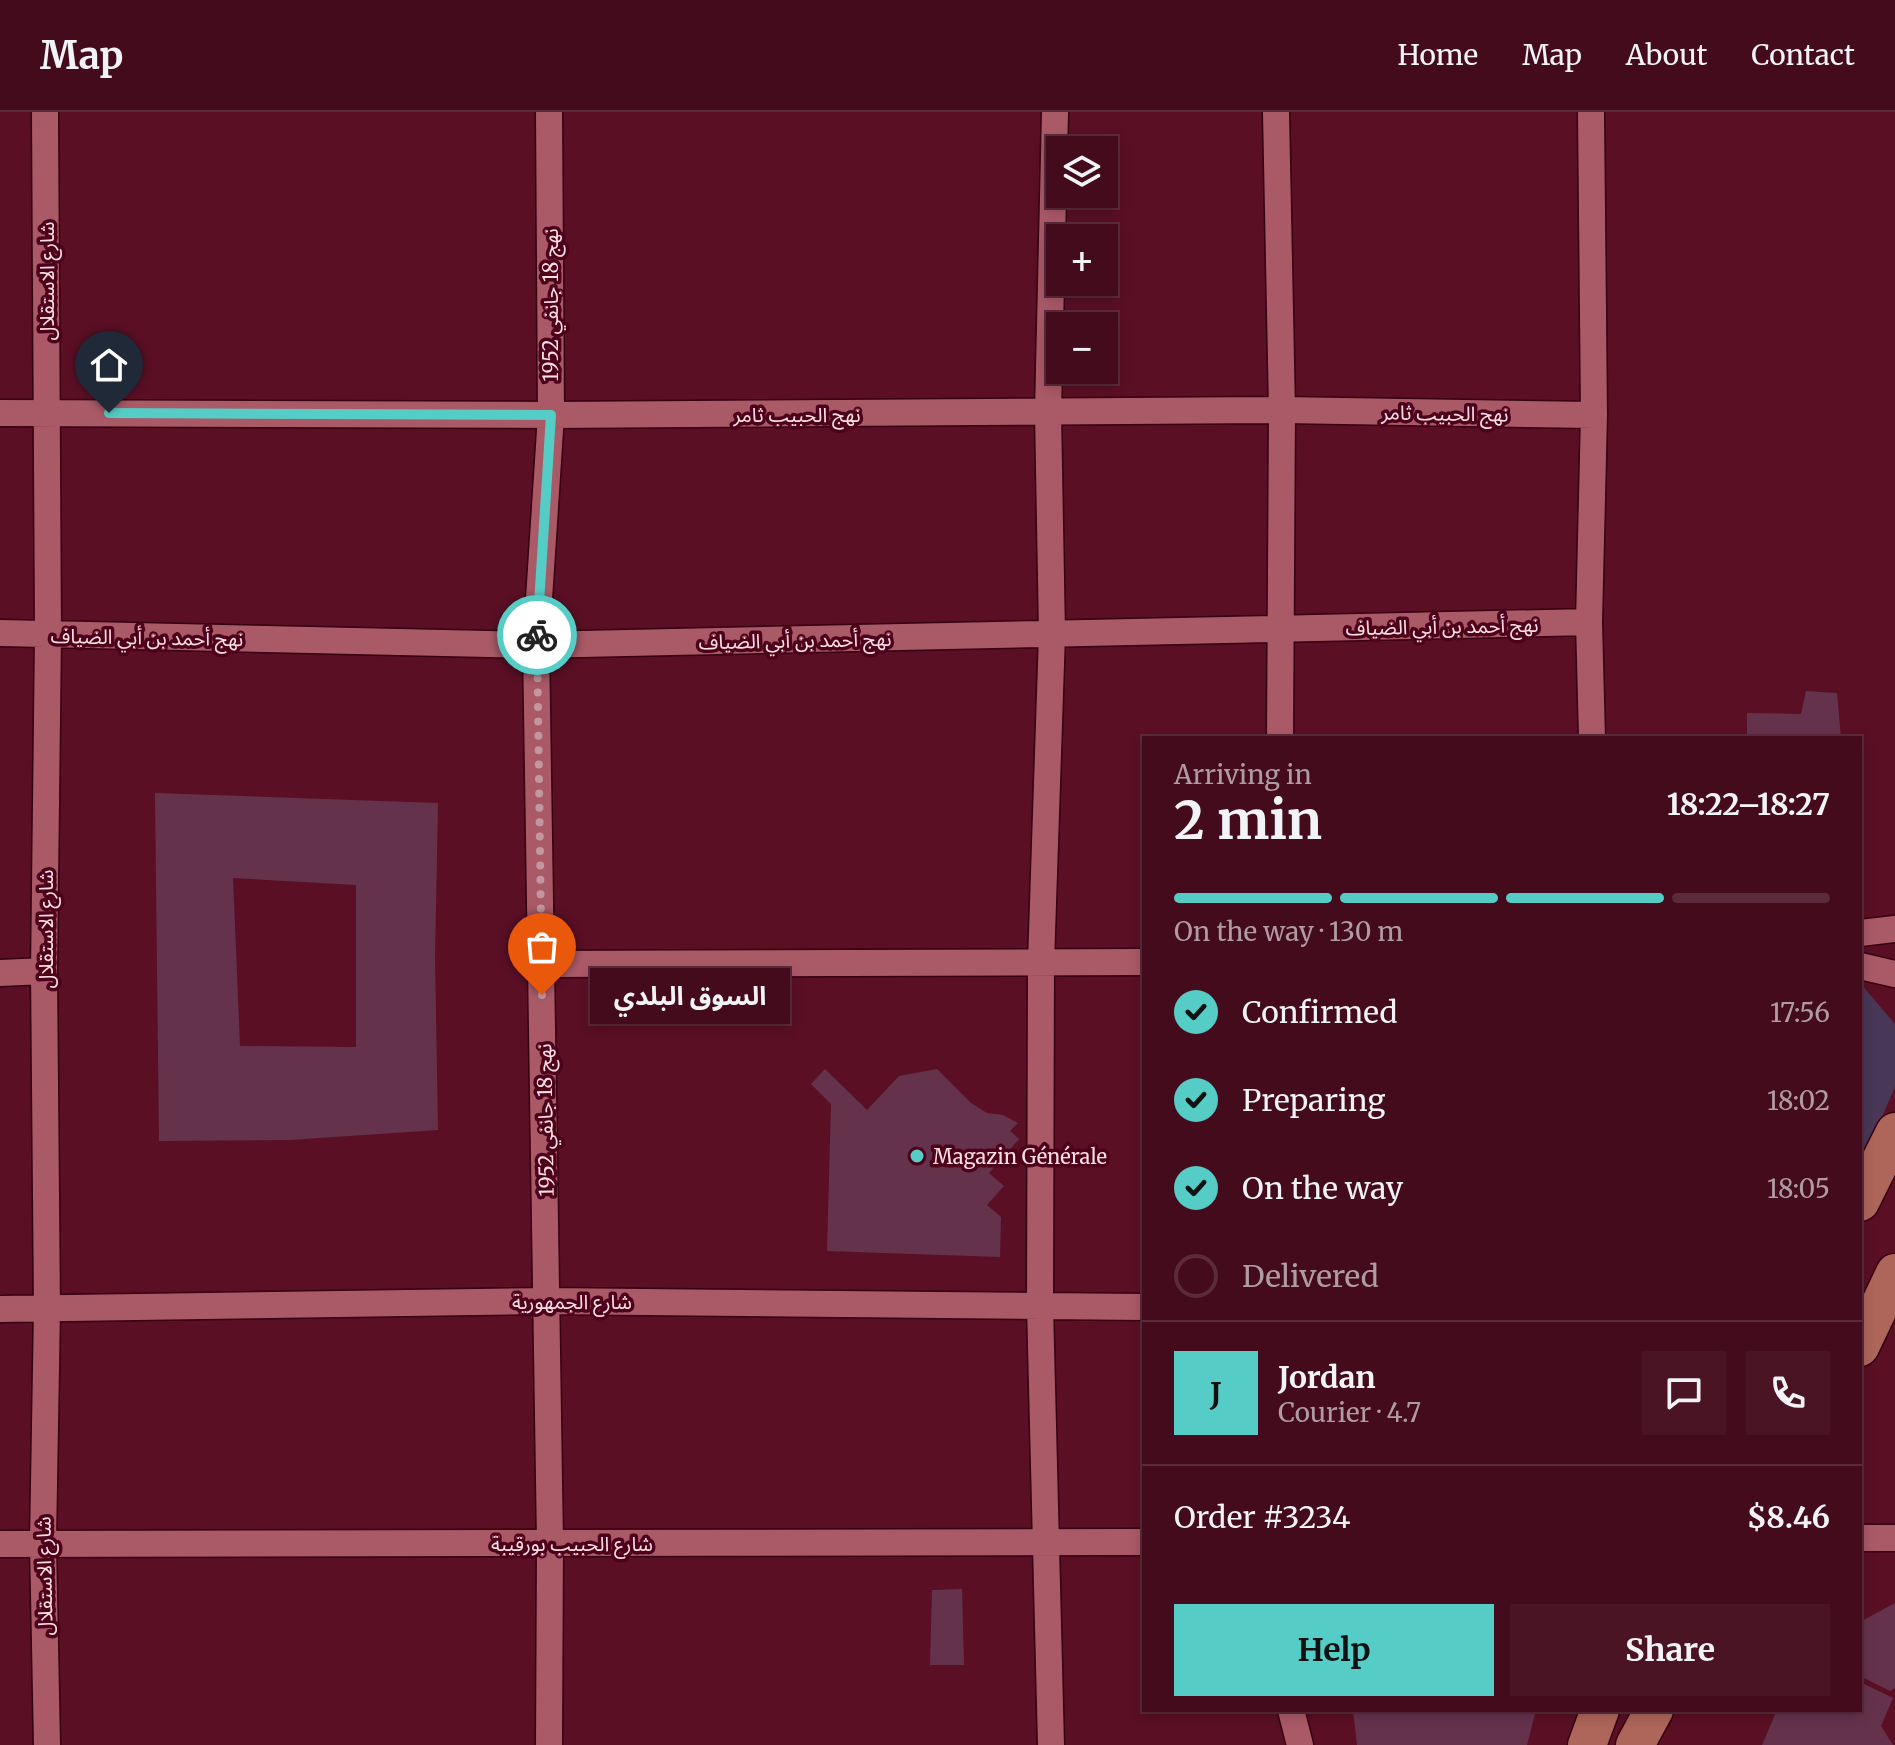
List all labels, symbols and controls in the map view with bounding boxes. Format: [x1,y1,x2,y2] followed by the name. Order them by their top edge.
[40,32,124,79] text: Map
[1397,37,1478,73] text: Home
[1522,37,1582,73] text: Map
[1626,37,1707,73] text: About
[1751,37,1855,73] text: Contact
[1046,136,1118,384] map controls
[1046,136,1118,208] button: layers
[34,221,62,341] street label: شارع الاستقلال
[1046,224,1118,296] button: +
[538,228,566,382] street label: نهج 18 جانفي 1952
[1046,312,1118,384] button: −
[75,331,143,413] pin
[87,343,131,387] icon: home
[1380,399,1509,430] street label: نهج الحبيب ثامر
[732,402,861,430] street label: نهج الحبيب ثامر
[497,595,577,675] courier
[1345,612,1539,644] street label: نهج أحمد بن أبي الضياف
[515,613,559,657] icon: bike
[50,623,244,655] street label: نهج أحمد بن أبي الضياف
[698,626,892,658] street label: نهج أحمد بن أبي الضياف
[1174,758,1312,791] text: Arriving in
[1667,785,1830,823] text: 18:22–18:27
[1174,788,1322,853] text: 2 min
[33,869,61,989] street label: شارع الاستقلال
[508,913,576,995] pin
[1174,915,1403,948] text: On the way · 130 m
[520,925,564,969] icon: bag
[590,967,790,1023] callout: السوق البلدي
[614,979,766,1012] text: السوق البلدي
[1174,990,1218,1034] icon: check
[1242,993,1397,1031] text: Confirmed
[1770,996,1830,1029] text: 17:56
[531,1043,562,1197] street label: نهج 18 جانفي 1952
[1174,1078,1218,1122] icon: check
[1242,1081,1385,1119] text: Preparing
[1767,1084,1830,1117] text: 18:02
[933,1144,1107,1169] place label: Magazin Générale
[908,1147,926,1165] marker: Magazin Générale
[1174,1166,1218,1210] icon: check
[1242,1169,1403,1207] text: On the way
[1767,1172,1830,1205] text: 18:05
[1242,1257,1379,1295] text: Delivered
[512,1289,632,1317] street label: شارع الجمهورية
[1642,1351,1726,1435] button: chat
[1746,1351,1830,1435] button: phone
[1278,1358,1376,1396] text: Jordan
[1210,1374,1222,1412] text: J
[1278,1396,1421,1429] text: Courier · 4.7
[1174,1498,1350,1536] text: Order #3234
[1747,1498,1830,1536] text: $8.46
[30,1516,61,1636] street label: شارع الاستقلال
[491,1531,653,1559] street label: شارع الحبيب بورقيبة
[1174,1604,1494,1696] button: Help
[1510,1604,1830,1696] button: Share

